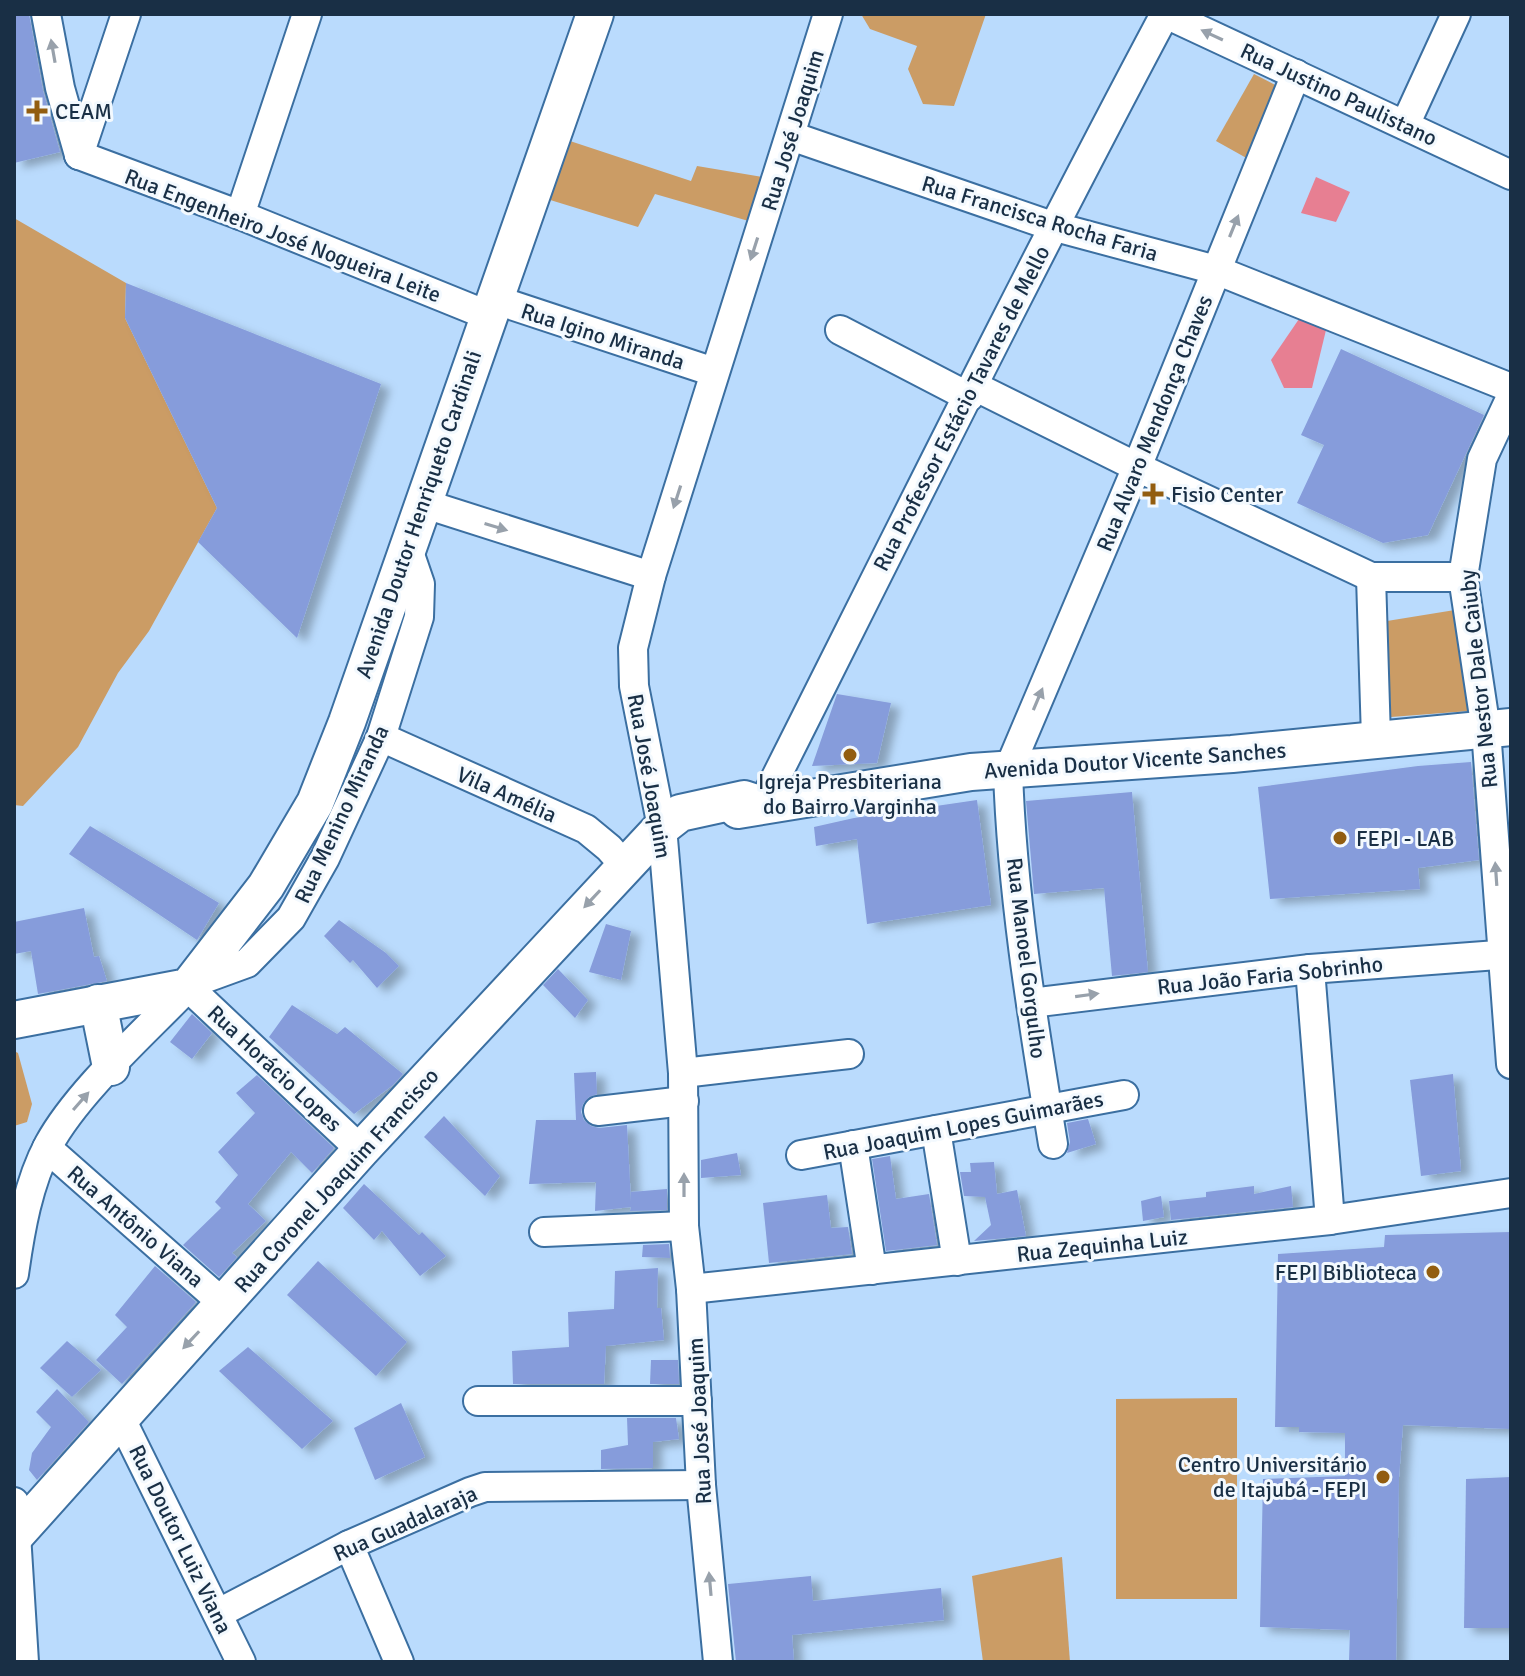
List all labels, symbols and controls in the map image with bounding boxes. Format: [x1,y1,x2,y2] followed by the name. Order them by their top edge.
[1200,28,1224,42] one-way arrow
[1236,37,1441,152] street label: Rua Justino Paulistano
[46,38,58,63] one-way arrow
[755,46,830,214] street label: Rua José Joaquim
[55,98,112,125] place label: CEAM
[26,100,48,122] marker: CEAM
[121,163,445,308] street label: Rua Engenheiro José Nogueira Leite
[918,170,1161,267] street label: Rua Francisca Rocha Faria
[1228,214,1241,238] one-way arrow
[748,237,760,261] one-way arrow
[867,241,1056,576] street label: Rua Professor Estácio Tavares de Mello
[1091,291,1218,555] street label: Rua Alvaro Mendonça Chaves
[518,297,688,376] street label: Rua Igino Miranda
[350,347,487,682] street label: Avenida Doutor Henriqueto Cardinali
[1171,481,1283,508] place label: Fisio Center
[1142,483,1164,505] marker: Fisio Center
[670,485,683,509] one-way arrow
[484,521,508,534] one-way arrow
[1454,568,1503,790] street label: Rua Nestor Dale Caiuby
[1032,687,1045,711] one-way arrow
[622,692,677,861] street label: Rua José Joaquim
[288,721,395,908] street label: Rua Menino Miranda
[983,736,1287,785] street label: Avenida Doutor Vicente Sanches
[841,746,859,764] marker: Igreja Presbiteriana do Bairro Varginha
[453,760,561,828] street label: Vila Amélia
[758,768,942,820] place label: Igreja Presbiteriana do Bairro Varginha
[1356,825,1454,852] place label: FEPI - LAB
[1331,829,1349,847] marker: FEPI - LAB
[1001,856,1052,1060] street label: Rua Manoel Gorgulho
[1489,861,1502,886] one-way arrow
[584,890,602,909] one-way arrow
[1156,950,1384,1001] street label: Rua João Faria Sobrinho
[1075,989,1100,1002] one-way arrow
[202,999,347,1137] street label: Rua Horácio Lopes
[228,1062,444,1298] street label: Rua Coronel Joaquim Francisco
[821,1085,1106,1166] street label: Rua Joaquim Lopes Guimarães
[72,1091,90,1110] one-way arrow
[62,1160,210,1293] street label: Rua Antônio Viana
[678,1172,690,1197] one-way arrow
[1015,1223,1189,1268] street label: Rua Zequinha Luiz
[1275,1259,1417,1286] place label: FEPI Biblioteca
[1424,1263,1442,1281] marker: FEPI Biblioteca
[182,1330,200,1349] one-way arrow
[682,1337,717,1505] street label: Rua José Joaquim
[123,1440,238,1638] street label: Rua Doutor Luiz Viana
[1178,1451,1367,1503] place label: Centro Universitário de Itajubá - FEPI
[1374,1468,1392,1486] marker: Centro Universitário de Itajubá - FEPI
[329,1480,481,1567] street label: Rua Guadalaraja
[704,1571,717,1596] one-way arrow

